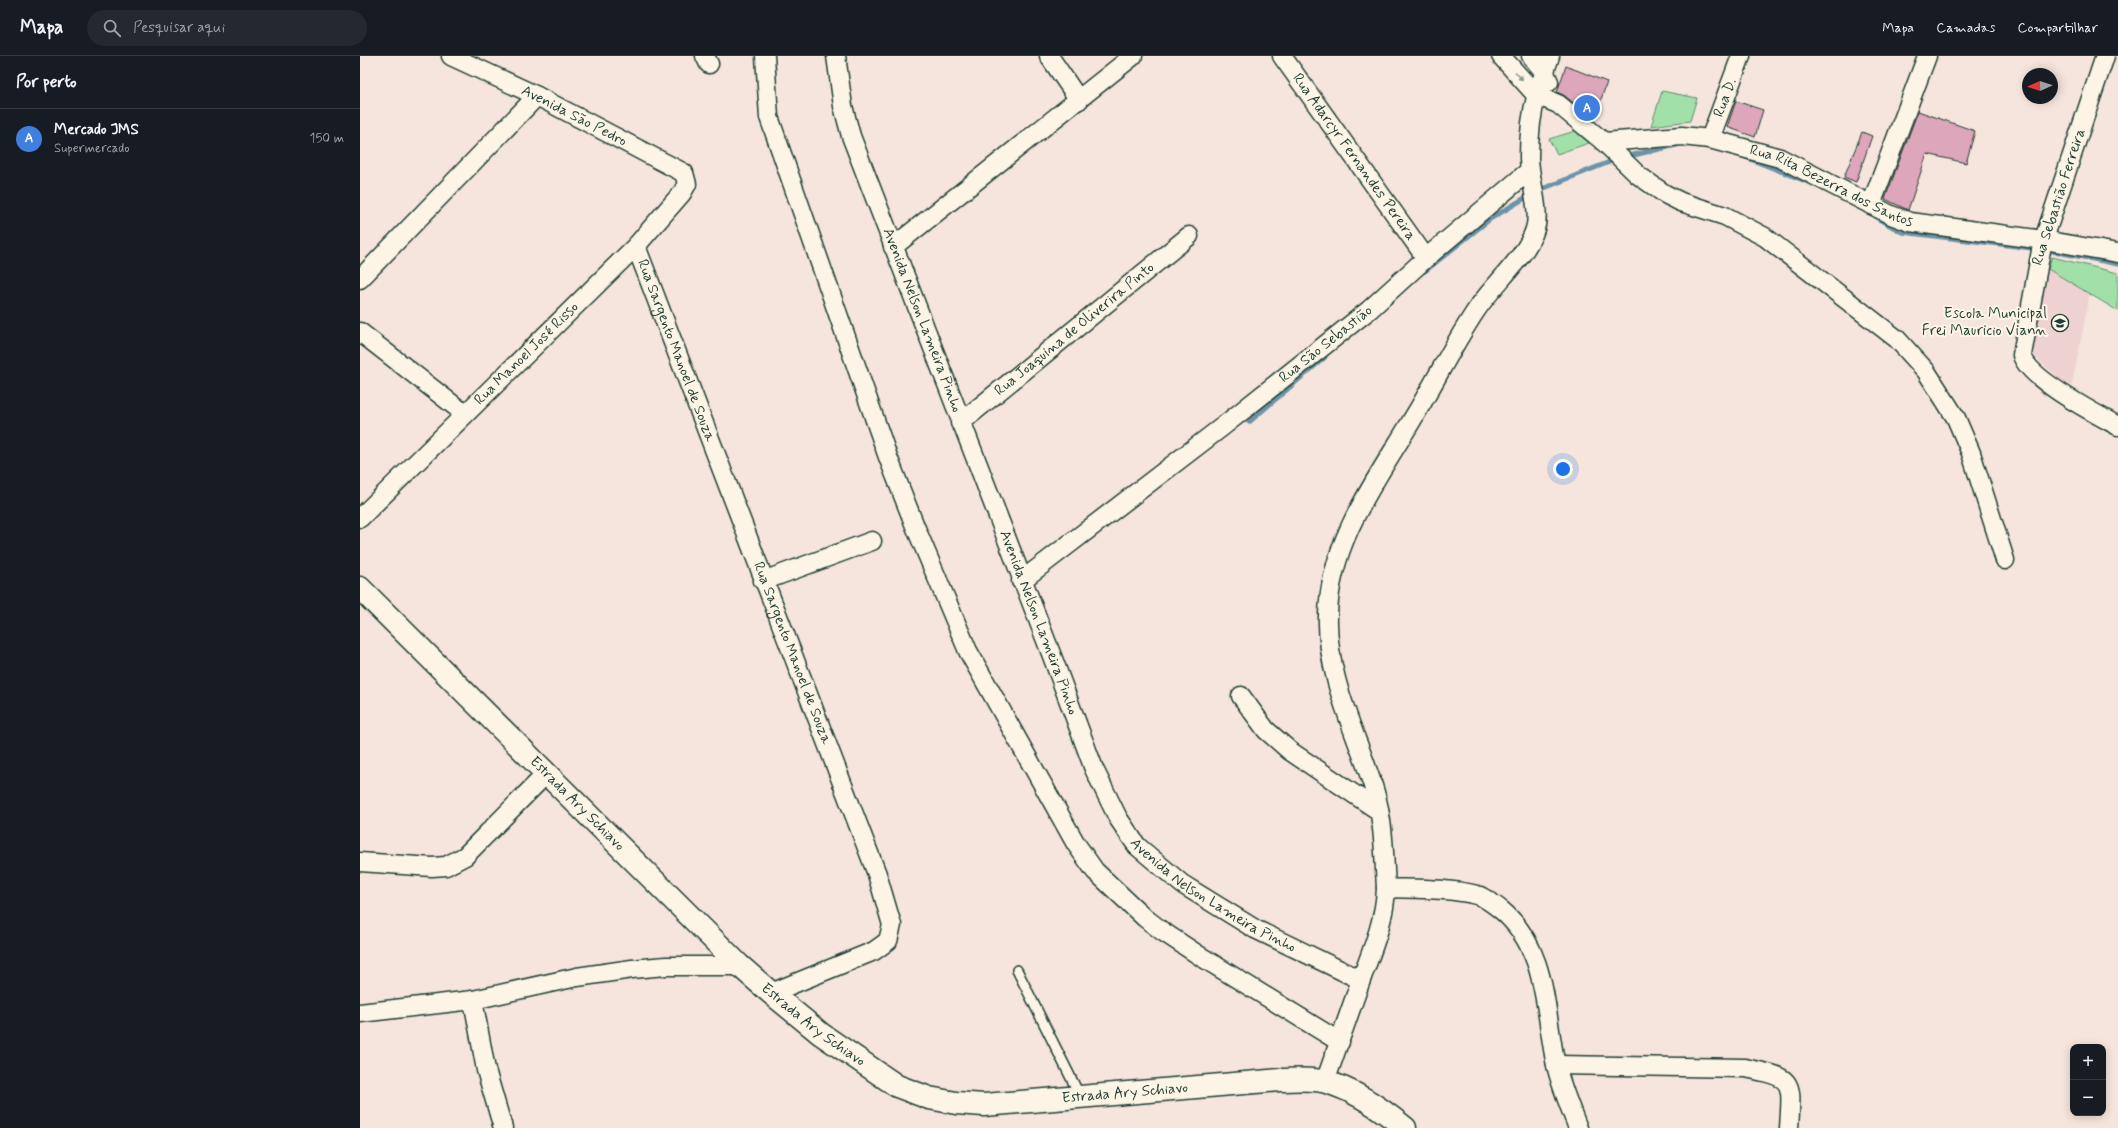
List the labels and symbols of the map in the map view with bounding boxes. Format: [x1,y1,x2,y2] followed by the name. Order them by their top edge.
[2022,68,2058,104] north arrow
[1288,69,1421,245] street label: Rua Adarcyr Fernandes Pereira
[1514,70,1523,81] one-way arrow
[1709,75,1742,120] street label: Rua D.
[518,81,630,151] street label: Avenida São Pedro
[1574,93,1600,123] pin: A
[2027,126,2091,268] street label: Rua Sebastião Ferreira
[1747,140,1916,232] street label: Rua Rita Bezerra dos Santos
[878,225,967,415] street label: Avenida Nelson Lameira Pinho
[632,257,720,445] street label: Rua Sargento Manoel de Souza
[990,258,1159,401] street label: Rua Joaquina de Oliverira Pinto
[470,298,583,410] street label: Rua Manoel José Risso
[1275,301,1377,388] street label: Rua São Sebastião
[1922,304,2047,341] place label: Escola Municipal Frei Mauricio Viann
[2050,313,2070,333] school or university icon: Escola Municipal Frei Mauricio Viann
[1553,459,1573,479] your location
[994,527,1083,718] street label: Avenida Nelson Lameira Pinho
[748,559,837,748] street label: Rua Sargento Manoel de Souza
[525,752,629,856] street label: Estrada Ary Schiavo
[1125,835,1299,957] street label: Avenida Nelson Lameira Pinho
[757,979,869,1071] street label: Estrada Ary Schiavo
[1061,1078,1189,1108] street label: Estrada Ary Schiavo

